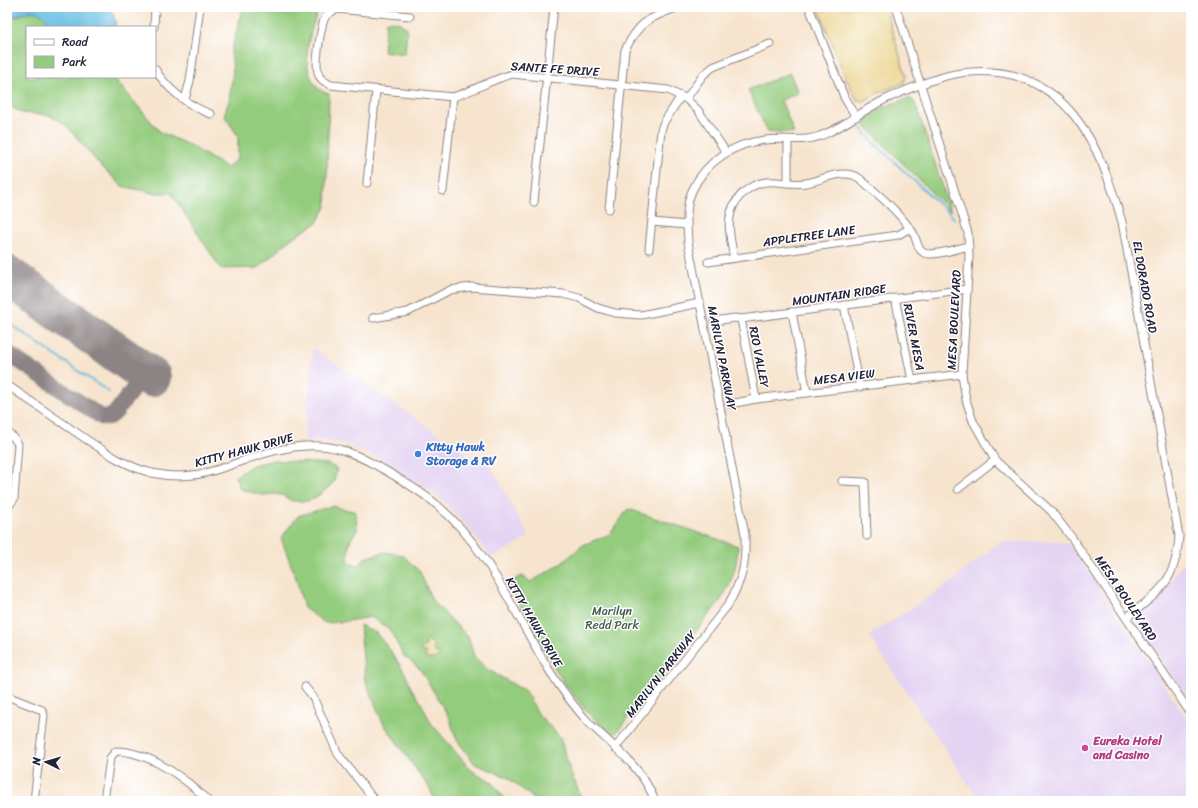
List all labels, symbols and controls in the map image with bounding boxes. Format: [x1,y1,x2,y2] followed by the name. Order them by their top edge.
[26,26,156,78] legend
[62,31,89,53] text: Road
[62,51,87,73] text: Park
[510,55,601,83] street label: SANTE FE DRIVE
[760,218,858,254] street label: APPLETREE LANE
[1126,239,1164,335] street label: EL DORADO ROAD
[940,269,968,370] street label: MESA BOULEVARD
[791,277,889,312] street label: MOUNTAIN RIDGE
[897,302,931,373] street label: RIVER MESA
[701,304,743,413] street label: MARILYN PARKWAY
[742,324,776,390] street label: RIO VALLEY
[812,362,877,392] street label: MESA VIEW
[192,426,297,474] street label: KITTY HAWK DRIVE
[425,436,497,472] place label: Kitty Hawk Storage & RV
[413,449,423,459] marker: Kitty Hawk Storage & RV
[1089,550,1163,646] street label: MESA BOULEVARD
[499,573,570,673] street label: KITTY HAWK DRIVE
[585,600,639,636] park label: Marilyn Redd Park
[620,624,703,722] street label: MARILYN PARKWAY
[1092,730,1162,766] place label: Eureka Hotel and Casino
[26,742,66,782] north arrow
[1080,743,1090,753] marker: Eureka Hotel and Casino
[27,756,46,767] text: N

